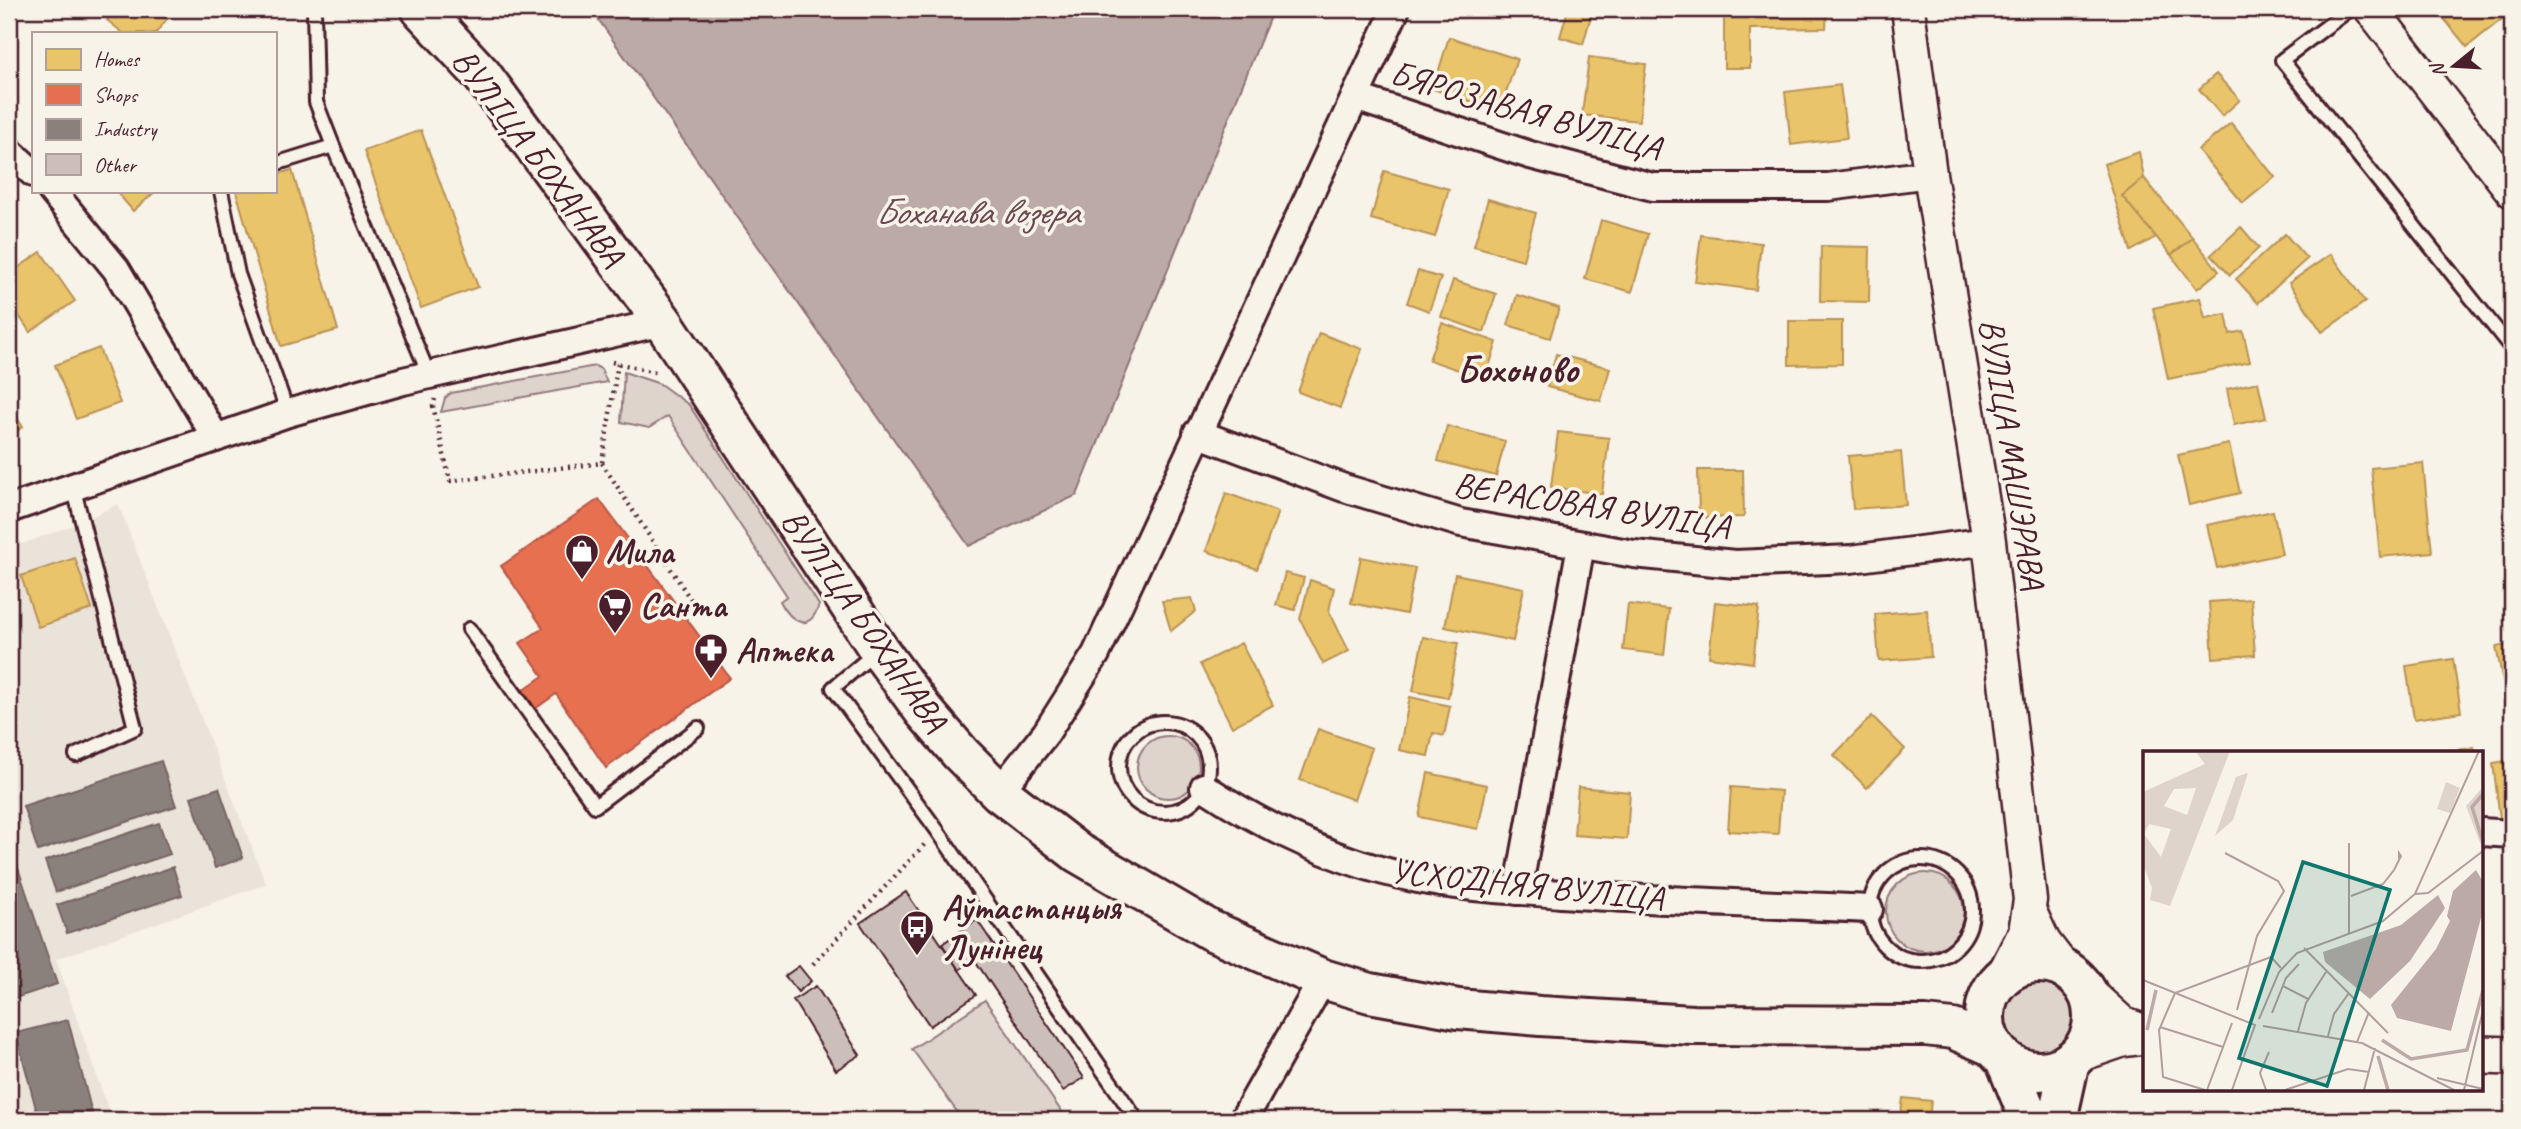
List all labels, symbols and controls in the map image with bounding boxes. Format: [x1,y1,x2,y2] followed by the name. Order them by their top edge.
[32,32,276,192] legend
[2420,32,2490,102] north arrow
[442,39,636,276] street label: ВУЛІЦА БОХАНАВА
[94,46,141,72] text: Homes
[1385,50,1668,171] street label: БЯРОЗАВАЯ ВУЛІЦА
[2425,59,2452,80] text: N
[94,82,139,108] text: Shops
[94,116,158,142] text: Industry
[94,152,137,178] text: Other
[875,188,1083,235] water label: Боханава возера
[1969,316,2056,594] street label: ВУЛІЦА МАШЭРАВА
[1457,346,1580,393] district label: Бохоново
[1451,461,1734,550] street label: ВЕРАСОВАЯ ВУЛІЦА
[771,500,959,741] street label: ВУЛІЦА БОХАНАВА
[606,529,677,574] place label: Мила
[563,532,601,581] shop icon: Мила
[640,583,729,628] place label: Санта
[596,586,634,635] supermarket icon: Санта
[736,628,836,673] place label: Аптека
[692,631,730,680] pharmacy icon: Аптека
[2143,751,2482,1090] inset map
[1388,848,1667,921] street label: УСХОДНЯЯ ВУЛІЦА
[942,885,1123,970] place label: Аўтастанцыя Лунінец
[898,908,936,957] bus stop icon: Аўтастанцыя Лунінец

